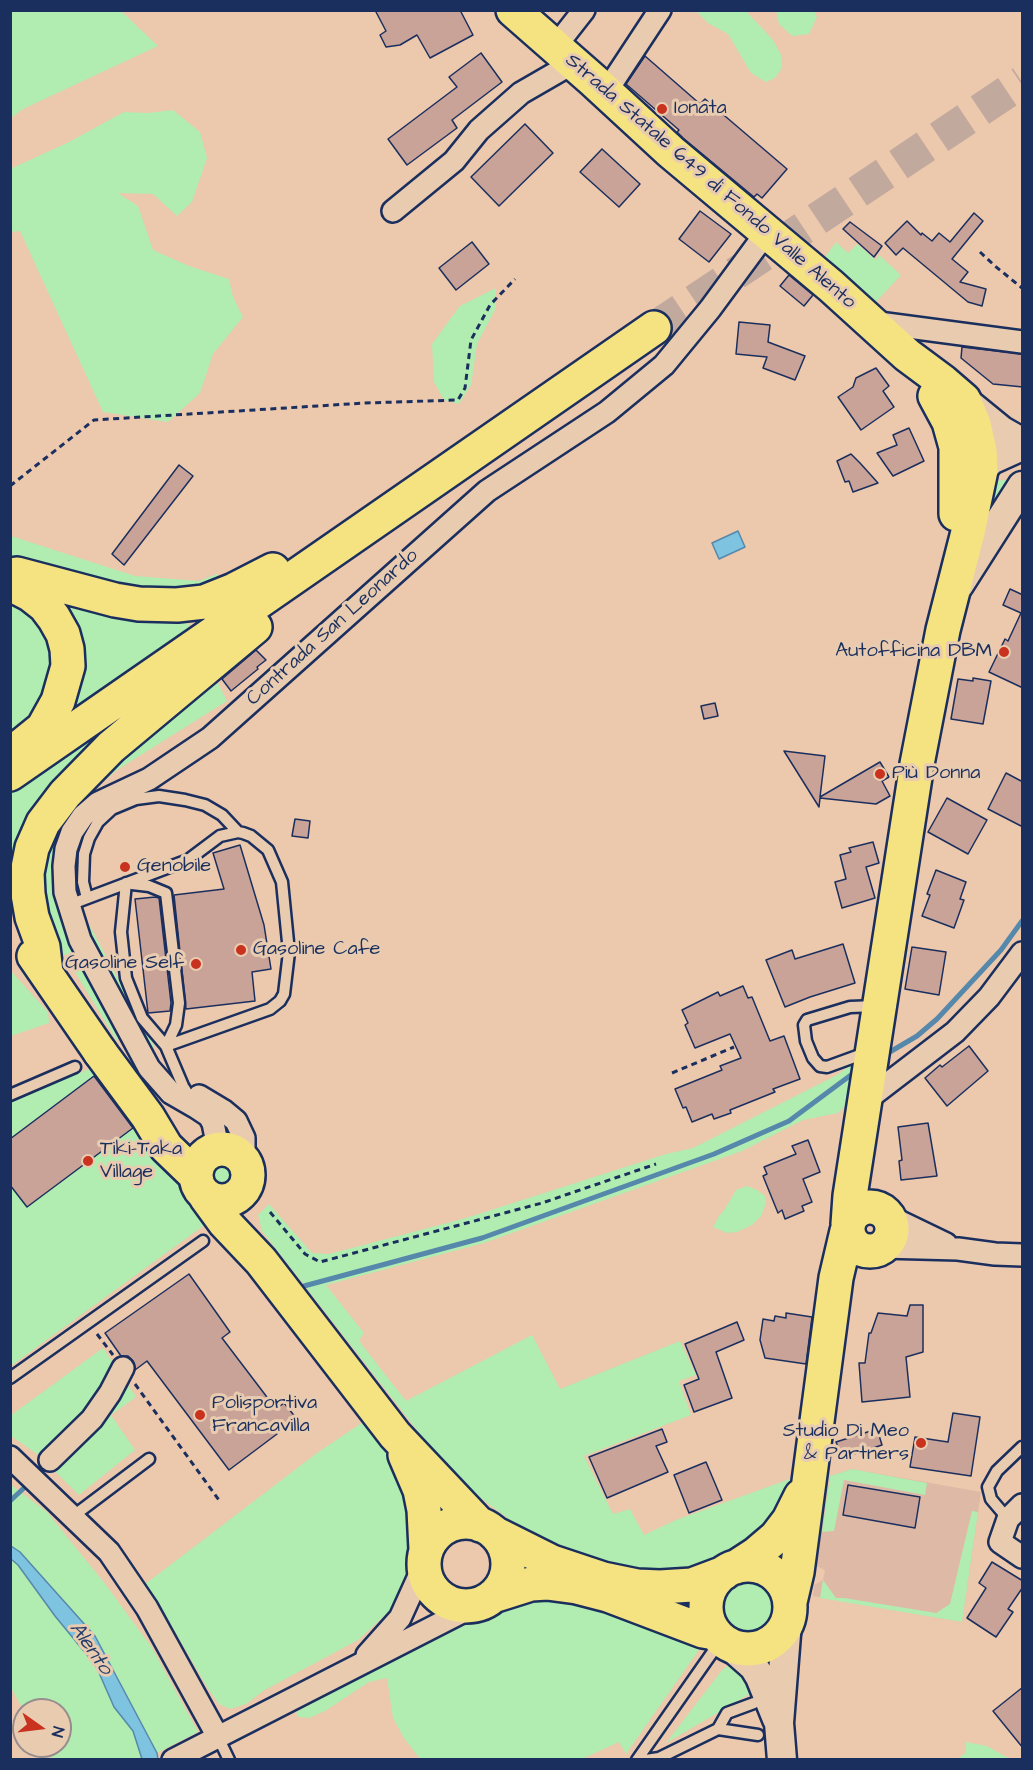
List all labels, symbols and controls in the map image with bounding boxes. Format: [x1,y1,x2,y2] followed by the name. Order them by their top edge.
[560,49,860,315] street label: Strada Statale 649 di Fondo Valle Alento
[674,97,727,121] place label: Ionata
[655,102,669,116] marker: Ionata
[242,545,424,711] street label: Contrada San Leonardo
[835,640,992,664] place label: Autofficina DBM
[997,645,1011,659] marker: Autofficina DBM
[892,762,980,786] place label: Più Donna
[873,767,887,781] marker: Più Donna
[137,855,211,879] place label: Genobile
[118,860,132,874] marker: Genobile
[253,938,380,962] place label: Gasoline Cafe
[234,943,248,957] marker: Gasoline Cafe
[65,952,184,976] place label: Gasoline Self
[189,957,203,971] marker: Gasoline Self
[100,1138,182,1185] place label: Tiki-Taka Village
[81,1154,95,1168] marker: Tiki-Taka Village
[212,1392,317,1439] place label: Polisportiva Francavilla
[193,1408,207,1422] marker: Polisportiva Francavilla
[783,1420,909,1467] place label: Studio Di Meo & Partners
[914,1436,928,1450] marker: Studio Di Meo & Partners
[63,1618,117,1680] water label: Alento
[12,1698,72,1758] north arrow
[46,1724,69,1739] text: N

